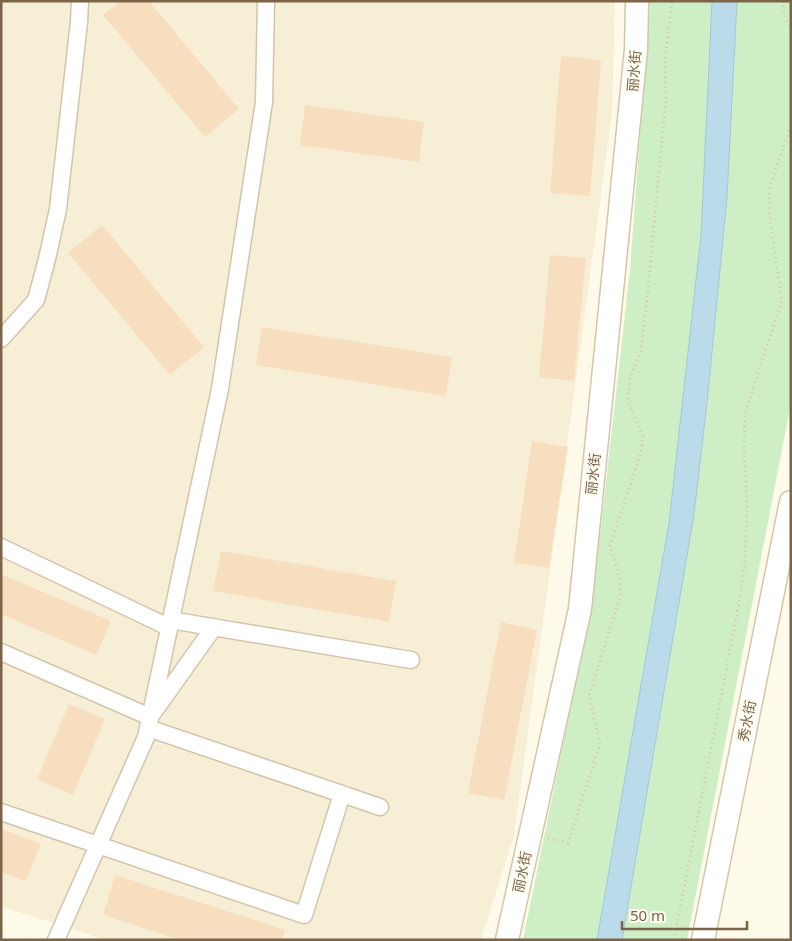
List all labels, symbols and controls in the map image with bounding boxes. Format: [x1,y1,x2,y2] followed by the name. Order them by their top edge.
[622,49,645,93] street label: 丽水街
[581,452,604,496] street label: 丽水街
[733,698,760,743] street label: 秀水街
[508,849,535,894] street label: 丽水街
[622,898,747,930] scale bar
[630,905,665,925] text: 50 m

